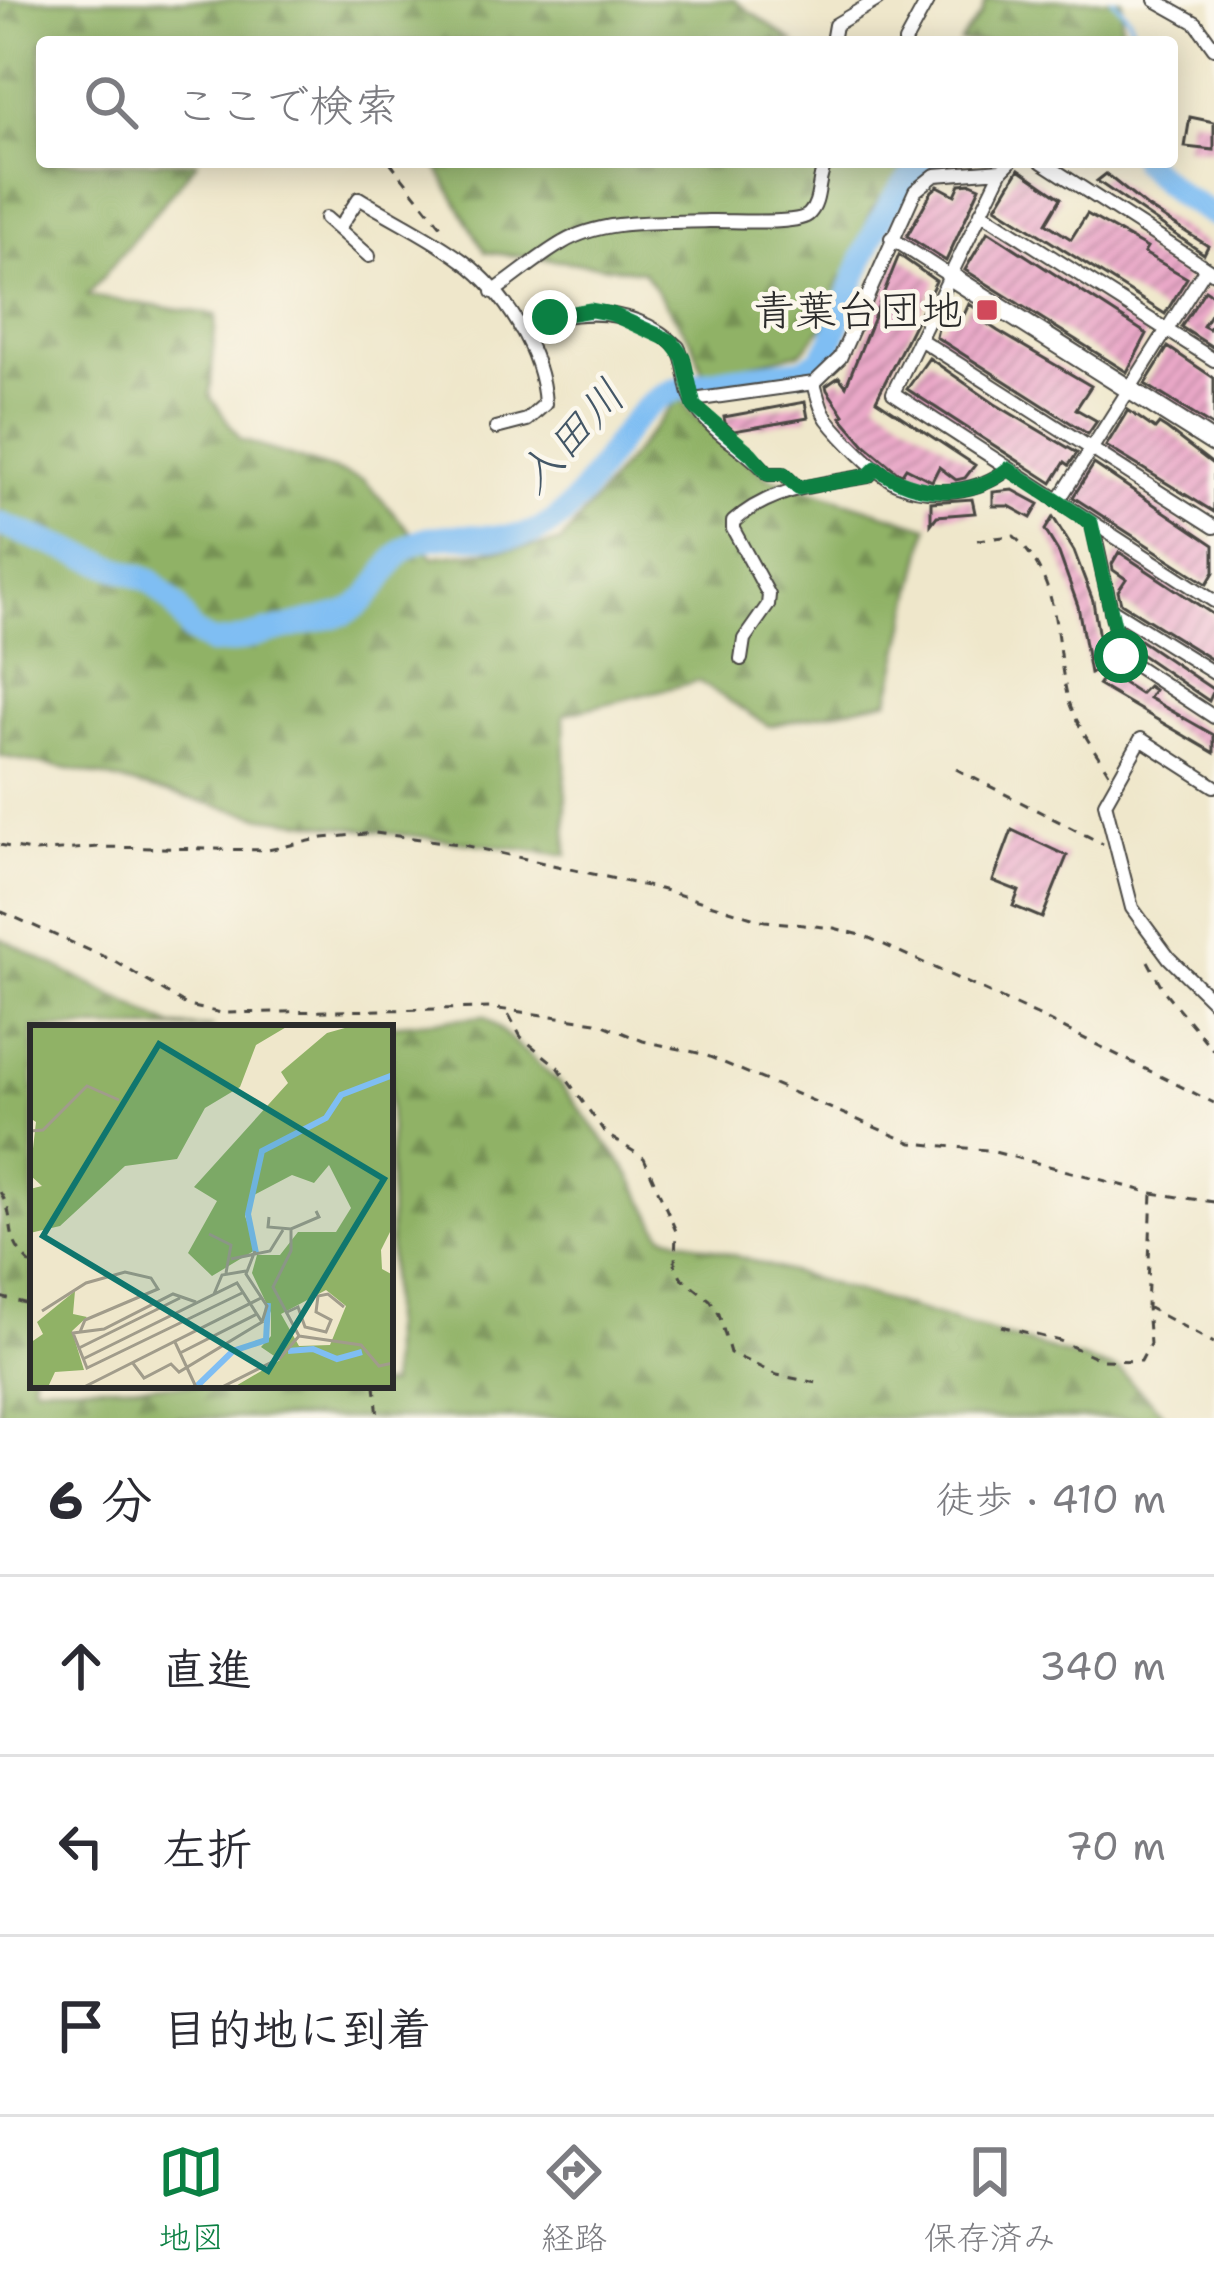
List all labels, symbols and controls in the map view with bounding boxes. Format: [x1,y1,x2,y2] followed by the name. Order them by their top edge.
[36,36,1178,168] search box
[78,69,144,135] icon: search
[174,75,399,135] text: ここで検索
[753,282,963,338] place label: 青葉台団地
[523,290,577,344] route end
[974,297,1000,323] marker: 青葉台団地
[502,366,638,506] water label: 入田川
[1094,629,1148,683] route start
[30,1025,393,1388] inset map
[48,1466,152,1534] text: 6 分
[936,1473,1166,1525] text: 徒歩 · 410 m
[48,1633,114,1699] icon: ahead
[162,1639,252,1699] text: 直進
[1039,1640,1166,1692] text: 340 m
[48,1813,114,1879] icon: left
[162,1819,252,1879] text: 左折
[1065,1820,1166,1872] text: 70 m
[48,1993,114,2059] icon: arrive
[162,1999,432,2059] text: 目的地に到着
[158,2139,224,2260] tab: 地図
[541,2139,607,2260] tab: 経路
[924,2139,1056,2260] tab: 保存済み

